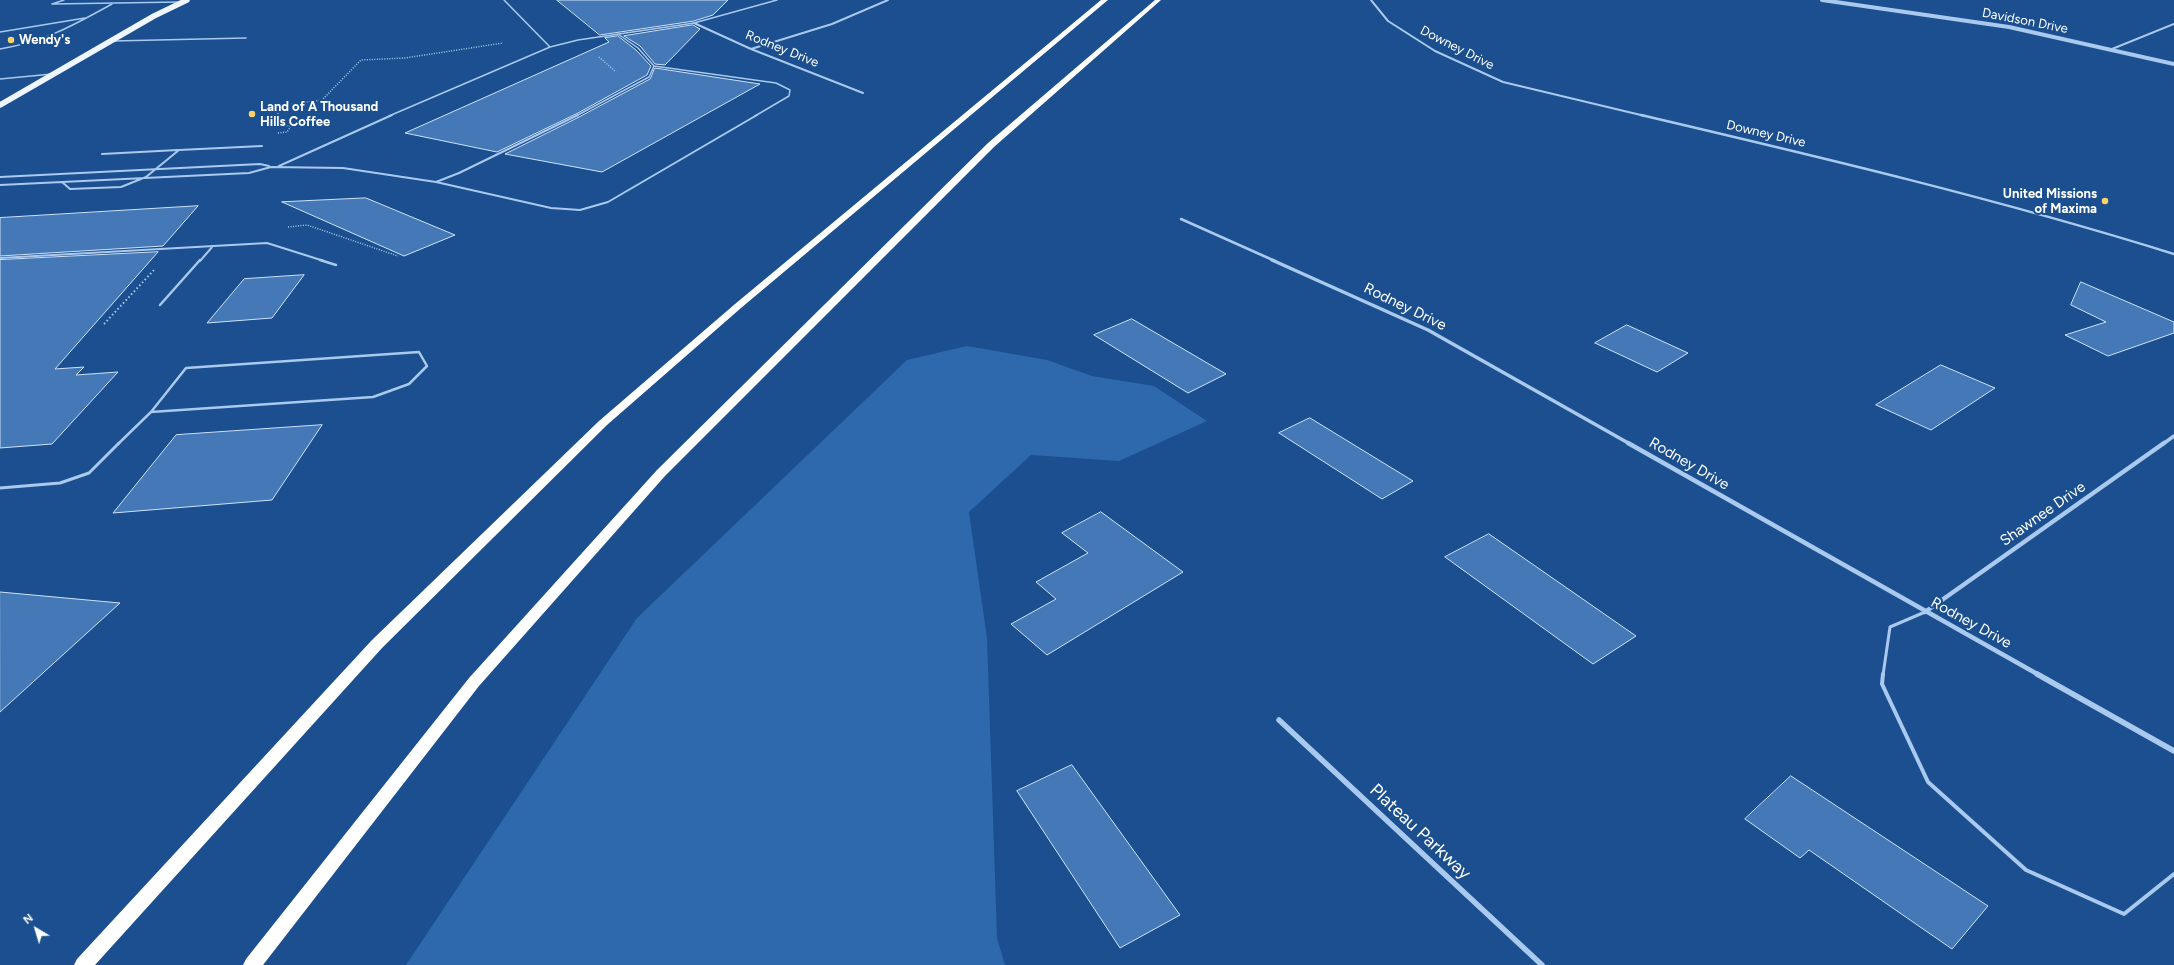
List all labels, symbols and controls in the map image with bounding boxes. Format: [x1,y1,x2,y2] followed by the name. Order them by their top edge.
[1981,5,2069,37] street label: Davidson Drive
[1417,23,1497,73] street label: Downey Drive
[743,27,821,71] street label: Rodney Drive
[19,32,70,48] place label: Wendy's
[6,35,16,45] marker: Wendy's
[260,99,378,130] place label: Land of A Thousand Hills Coffee
[247,109,257,119] marker: Land of A Thousand Hills Coffee
[1725,117,1807,151] street label: Downey Drive
[2003,186,2097,217] place label: United Missions of Maxima
[2100,196,2110,206] marker: United Missions of Maxima
[1361,279,1449,335] street label: Rodney Drive
[1646,434,1732,494] street label: Rodney Drive
[1997,478,2089,550] street label: Shawnee Drive
[1927,593,2015,653] street label: Rodney Drive
[1365,780,1475,884] street label: Plateau Parkway
[16,909,56,949] north arrow
[21,911,36,927] text: N

